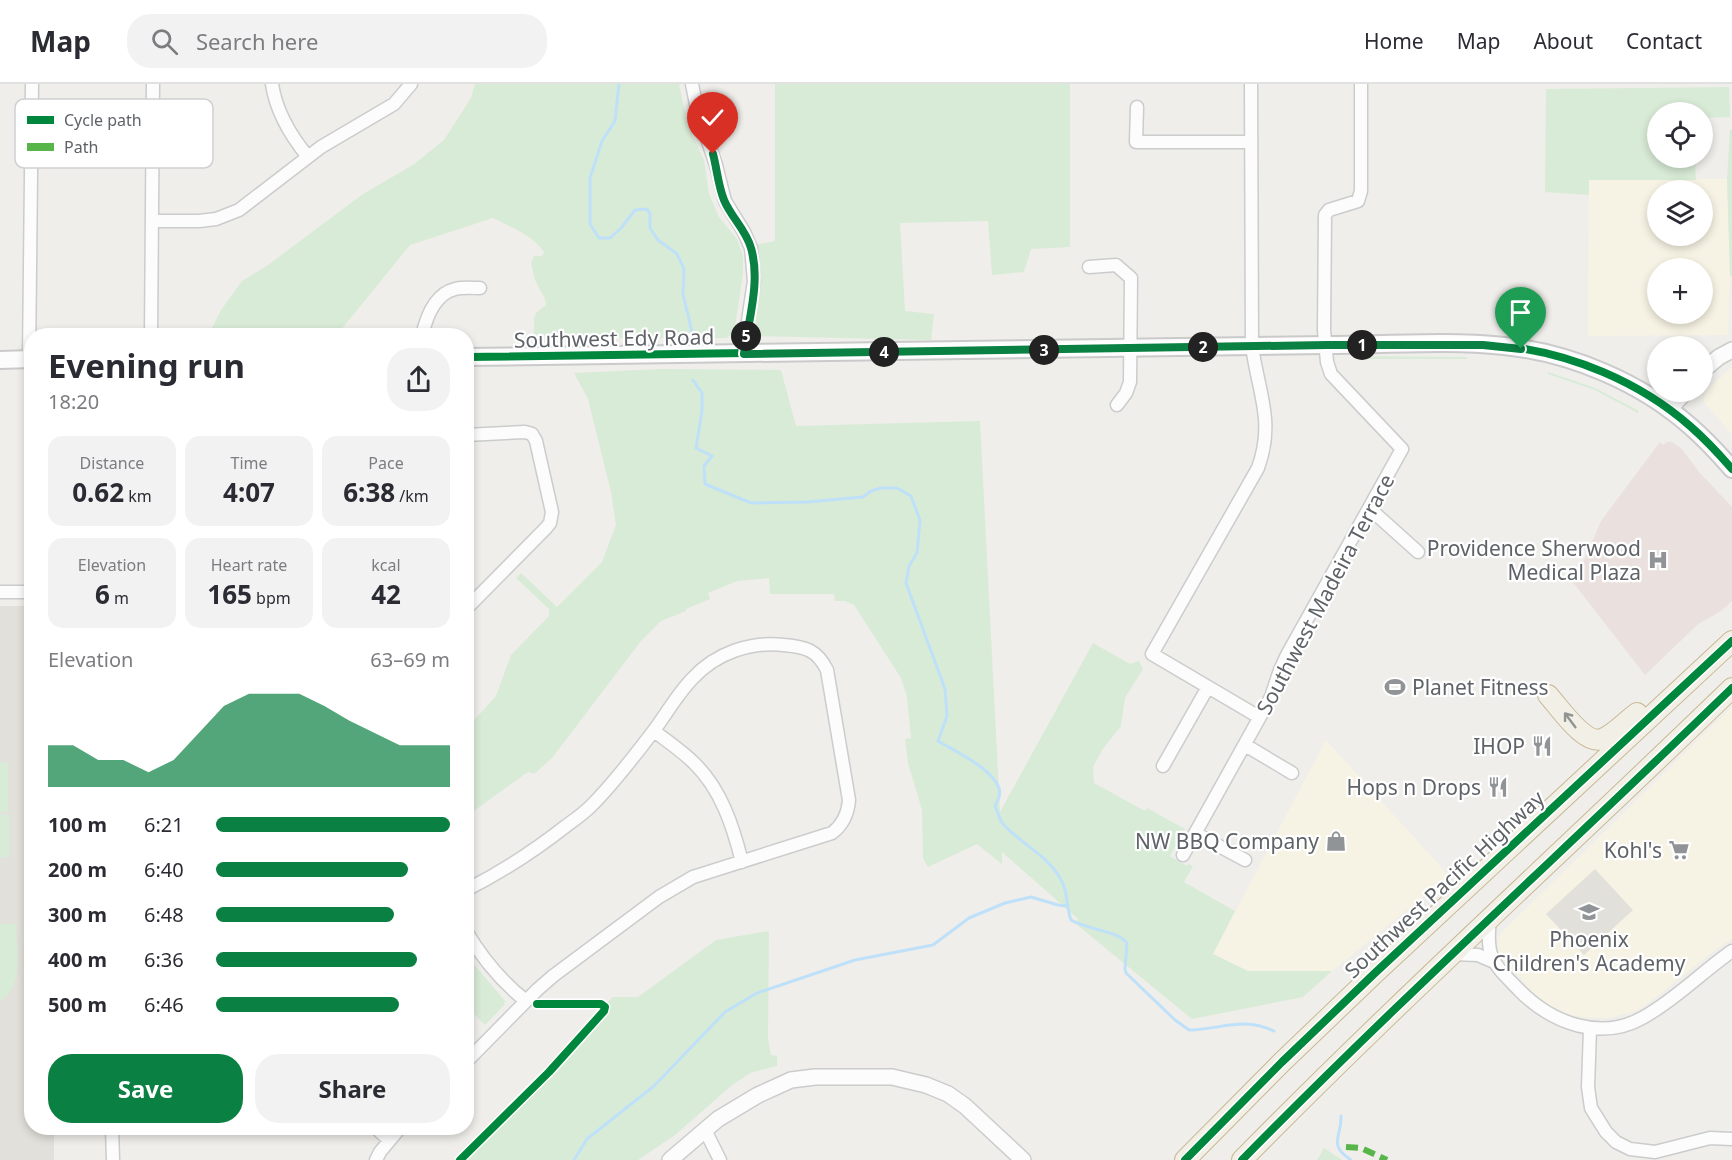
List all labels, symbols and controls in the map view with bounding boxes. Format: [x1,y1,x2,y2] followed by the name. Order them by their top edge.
[127,14,547,68] search box
[30,22,91,60] text: Map
[148,25,181,58] icon: search
[196,26,318,56] text: Search here
[1364,27,1424,55] text: Home
[1457,27,1500,55] text: Map
[1533,27,1593,55] text: About
[1626,27,1702,55] text: Contact
[687,92,738,154] pin
[15,99,213,168] legend
[696,101,729,134] icon: check
[1647,102,1713,402] map controls
[1647,102,1713,168] button: locate
[64,109,142,131] text: Cycle path
[64,136,98,158] text: Path
[1647,180,1713,246] button: layers
[1647,258,1713,324] button: +
[1495,287,1546,349] pin
[1504,296,1537,329] icon: arrive
[731,321,761,351] pin: 5
[514,322,714,354] street label: Southwest Edy Road
[741,325,751,347] text: 5
[1347,330,1377,360] pin: 1
[1188,332,1218,362] pin: 2
[1357,334,1367,356] text: 1
[1029,335,1059,365] pin: 3
[1198,336,1208,358] text: 2
[1647,336,1713,402] button: −
[869,337,899,367] pin: 4
[1039,339,1049,361] text: 3
[879,341,889,363] text: 4
[48,343,245,388] text: Evening run
[387,348,450,411] button: share
[48,388,99,415] text: 18:20
[80,452,144,474] text: Distance
[230,452,268,474] text: Time
[368,452,404,474] text: Pace
[1250,469,1400,719] street label: Southwest Madeira Terrace
[72,474,124,510] text: 0.62
[223,474,275,510] text: 4:07
[343,474,395,510] text: 6:38
[124,485,152,507] text: km
[395,485,429,507] text: /km
[1427,534,1641,586] place label: Providence Sherwood Medical Plaza
[1646,548,1670,572] hospital icon: Providence Sherwood Medical Plaza
[78,554,146,576] text: Elevation
[211,554,287,576] text: Heart rate
[371,554,401,576] text: kcal
[95,576,110,612] text: 6
[207,576,252,612] text: 165
[371,576,401,612] text: 42
[110,587,129,609] text: m
[252,587,291,609] text: bpm
[48,646,133,673] text: Elevation
[370,646,450,673] text: 63–69 m
[1412,673,1549,701] place label: Planet Fitness
[1383,675,1407,699] sports icon: Planet Fitness
[1564,713,1577,729] one-way arrow
[1473,732,1525,760] place label: IHOP
[1530,734,1554,758] restaurant icon: IHOP
[1347,773,1481,801] place label: Hops n Drops
[1486,775,1510,799] restaurant icon: Hops n Drops
[1338,784,1550,984] street label: Southwest Pacific Highway
[48,811,107,838] text: 100 m
[144,811,184,838] text: 6:21
[1135,827,1319,855] place label: NW BBQ Company
[1324,829,1348,853] shop icon: NW BBQ Company
[1604,836,1662,864] place label: Kohl's
[1667,838,1691,862] supermarket icon: Kohl's
[48,856,107,883] text: 200 m
[144,856,184,883] text: 6:40
[1577,900,1601,924] school or university icon: Phoenix Children's Academy
[48,901,107,928] text: 300 m
[144,901,184,928] text: 6:48
[1493,925,1686,977] place label: Phoenix Children's Academy
[48,946,107,973] text: 400 m
[144,946,184,973] text: 6:36
[48,991,107,1018] text: 500 m
[144,991,184,1018] text: 6:46
[48,1054,243,1123] button: Save
[255,1054,450,1123] button: Share

